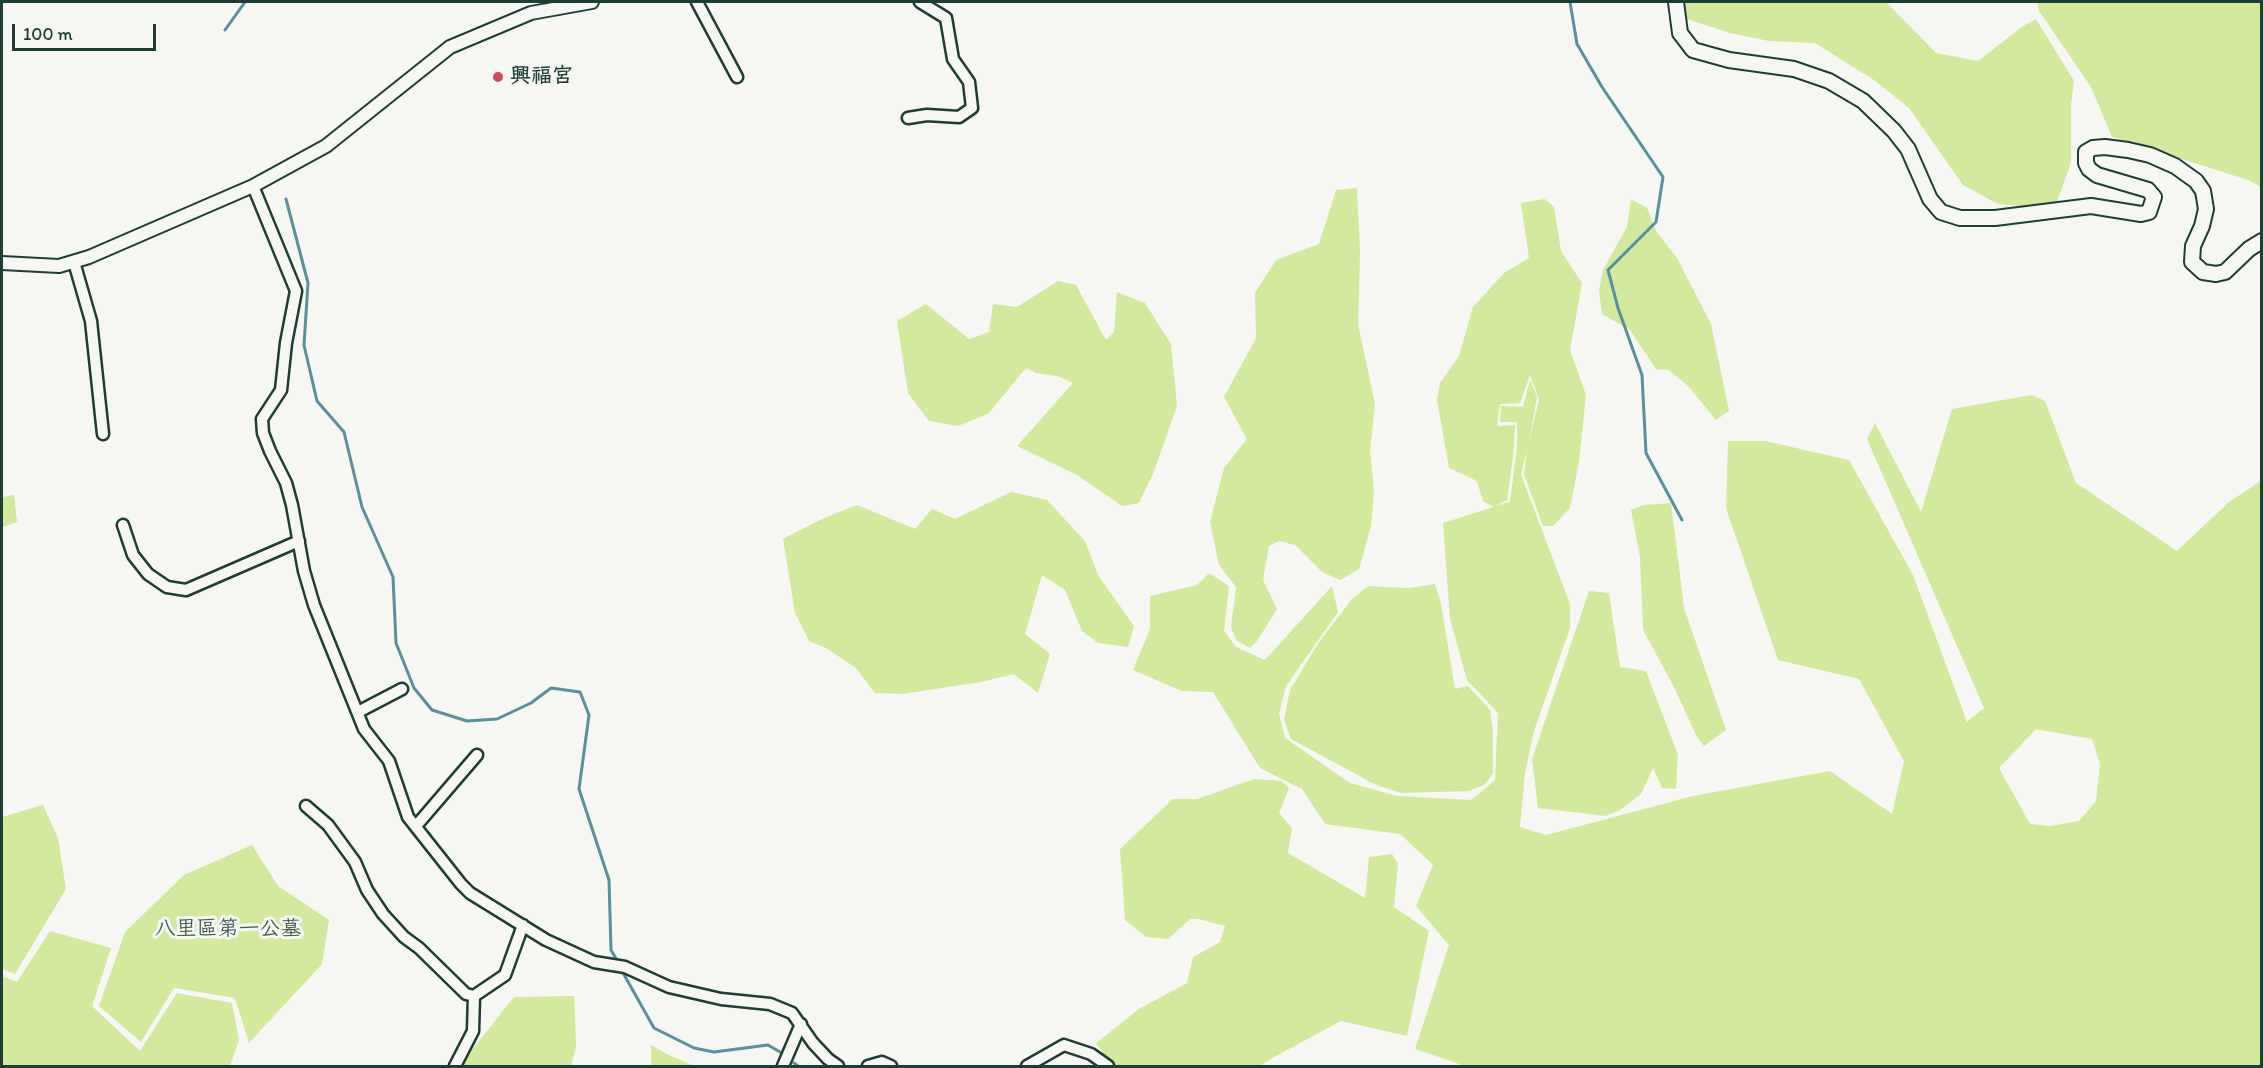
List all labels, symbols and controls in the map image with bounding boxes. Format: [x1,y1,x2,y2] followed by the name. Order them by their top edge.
[15,12,159,50] scale bar
[23,23,73,45] text: 100 m
[510,64,573,90] place label: 興福宮
[491,70,505,84] marker: 興福宮
[155,917,301,943] park label: 八里區第一公墓

